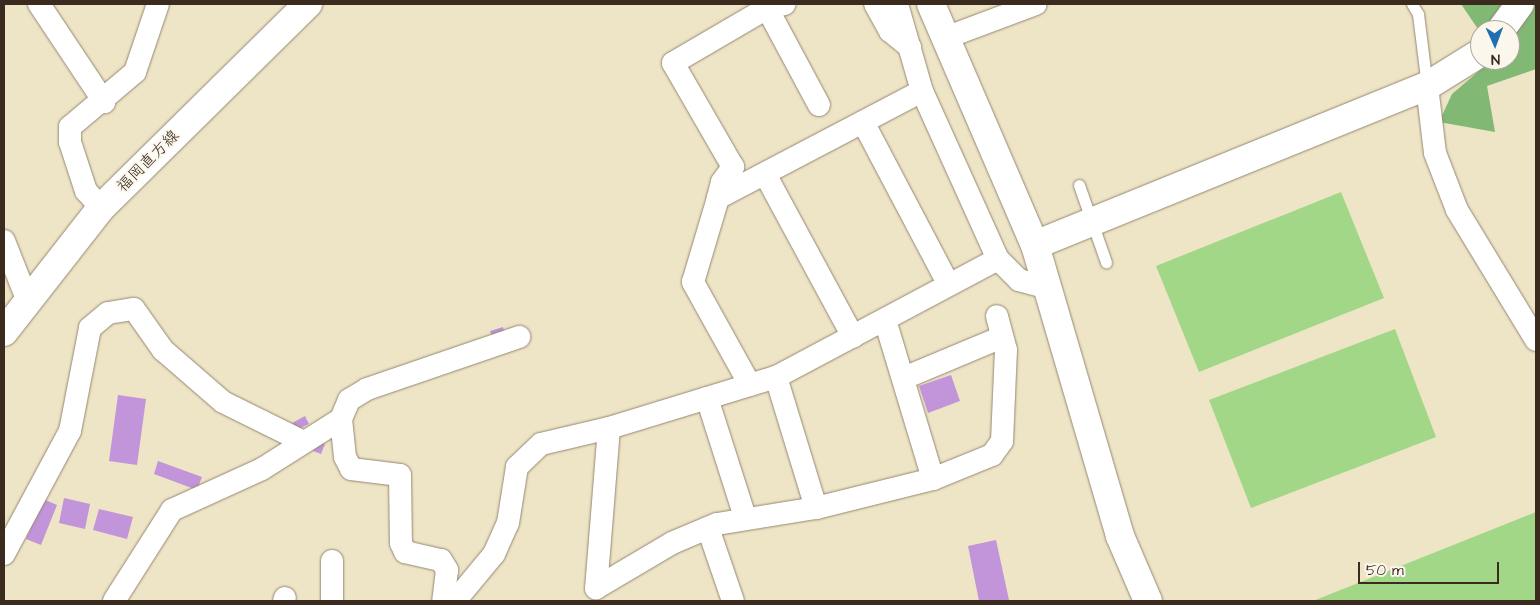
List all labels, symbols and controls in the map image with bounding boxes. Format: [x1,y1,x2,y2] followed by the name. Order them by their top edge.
[1470,20,1520,70] north arrow
[1491,49,1500,69] text: N
[113,126,183,196] street label: 福岡直方線
[1360,552,1501,584] scale bar
[1366,560,1404,581] text: 50 m

